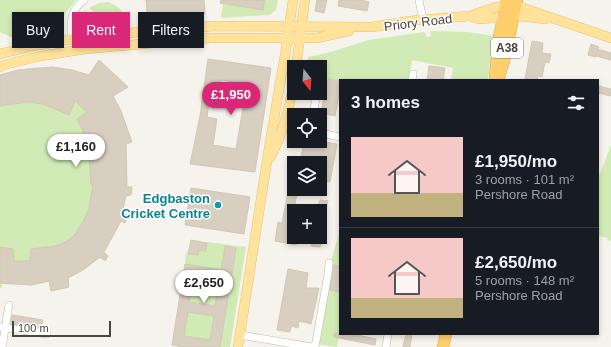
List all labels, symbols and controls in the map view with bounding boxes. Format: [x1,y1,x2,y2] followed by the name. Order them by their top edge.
[383,11,453,34] street label: Priory Road
[12,12,64,48] chip: Buy
[72,12,130,48] chip: Rent
[138,12,204,48] chip: Filters
[491,38,523,58] road number: A38
[287,60,327,100] north arrow
[287,60,327,244] map controls
[198,82,264,116] pin: £1,950
[211,87,251,102] text: £1,950
[565,92,587,114] icon: filters
[351,93,420,112] text: 3 homes
[287,108,327,148] button: locate
[43,134,109,168] pin: £1,160
[56,139,96,154] text: £1,160
[475,152,557,171] text: £1,950/mo
[383,153,431,201] icon: home
[287,156,327,196] button: layers
[475,172,574,187] text: 3 rooms · 101 m²
[475,187,562,202] text: Pershore Road
[121,191,210,221] place label: Edgbaston Cricket Centre
[213,200,223,210] marker: Edgbaston Cricket Centre
[287,204,327,244] button: +
[475,253,557,272] text: £2,650/mo
[383,254,431,302] icon: home
[171,270,237,304] pin: £2,650
[475,273,574,288] text: 5 rooms · 148 m²
[184,275,224,290] text: £2,650
[475,288,562,303] text: Pershore Road
[12,319,111,338] scale bar
[18,322,49,334] text: 100 m

